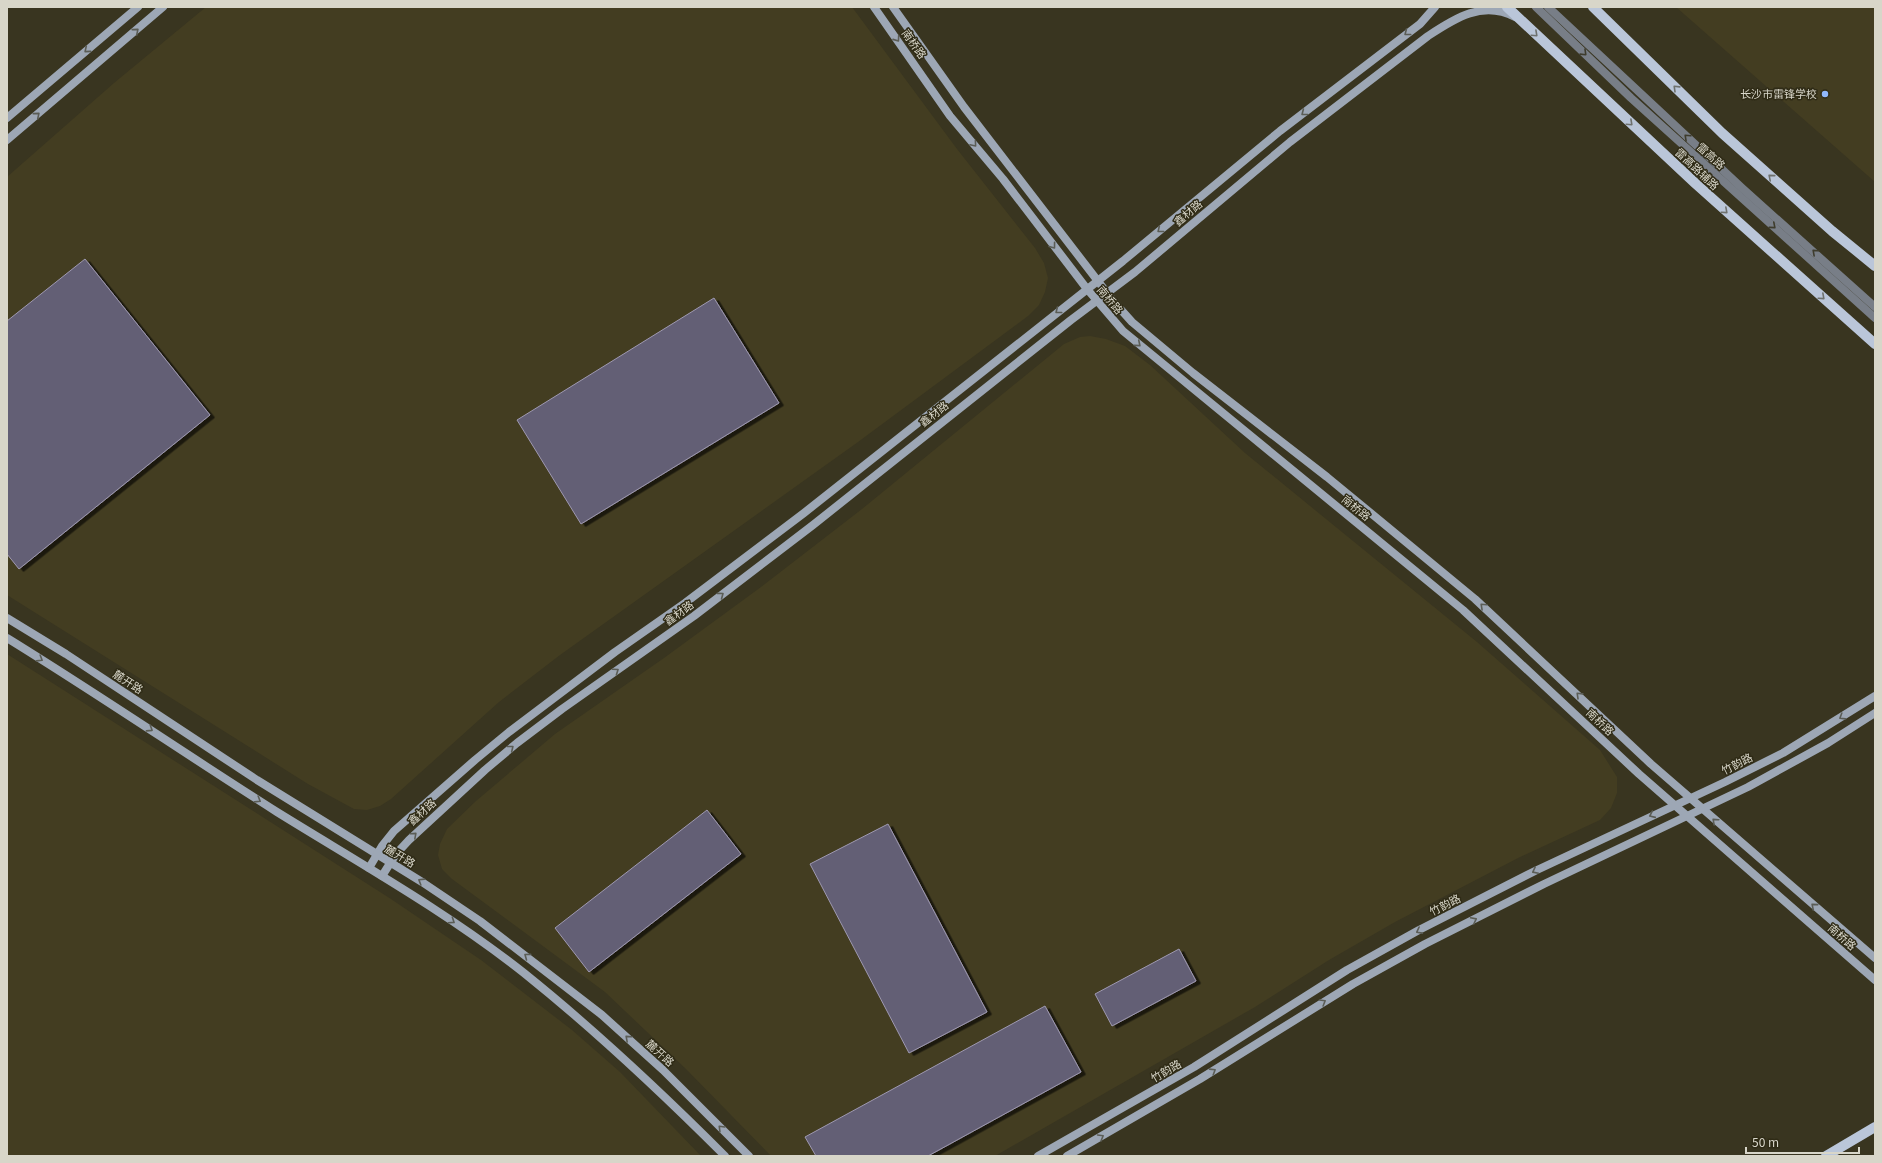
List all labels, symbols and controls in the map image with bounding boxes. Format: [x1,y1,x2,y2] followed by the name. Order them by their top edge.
[899,25,931,62] street label: 南桥路
[131,28,138,35] one-way arrow
[1404,29,1411,36] one-way arrow
[1530,29,1538,37] one-way arrow
[892,34,899,41] one-way arrow
[85,46,92,53] one-way arrow
[1579,48,1587,56] one-way arrow
[1673,85,1681,93] one-way arrow
[1740,85,1817,101] place label: 长沙市雷锋学校
[1820,89,1830,99] marker: 长沙市雷锋学校
[1301,108,1308,116] one-way arrow
[32,113,39,120] one-way arrow
[1625,118,1633,125] one-way arrow
[1684,135,1692,142] one-way arrow
[1694,138,1729,172] street label: 雷高路
[969,139,976,146] one-way arrow
[1672,144,1723,193] street label: 雷高路辅路
[1768,174,1776,181] one-way arrow
[1170,195,1205,229] street label: 鑫材路
[1721,206,1728,213] one-way arrow
[1768,221,1776,229] one-way arrow
[1157,226,1164,233] one-way arrow
[1049,242,1056,249] one-way arrow
[1812,250,1820,257] one-way arrow
[1094,282,1128,317] street label: 南桥路
[1818,293,1825,300] one-way arrow
[1056,307,1063,314] one-way arrow
[1134,340,1141,347] one-way arrow
[915,397,951,430] street label: 鑫材路
[1339,491,1374,524] street label: 南桥路
[717,593,724,600] one-way arrow
[660,596,696,628] street label: 鑫材路
[1481,604,1488,611] one-way arrow
[36,654,43,661] one-way arrow
[110,665,147,697] street label: 麓开路
[612,668,619,676] one-way arrow
[1576,692,1584,699] one-way arrow
[1583,704,1618,738] street label: 南桥路
[1839,712,1846,720] one-way arrow
[146,724,153,732] one-way arrow
[507,746,514,753] one-way arrow
[1718,748,1755,778] street label: 竹韵路
[404,794,439,828] street label: 鑫材路
[254,795,261,802] one-way arrow
[1649,810,1656,818] one-way arrow
[1712,818,1720,825] one-way arrow
[409,832,417,839] one-way arrow
[382,840,419,870] street label: 麓开路
[1532,867,1539,874] one-way arrow
[418,879,425,886] one-way arrow
[1426,889,1463,919] street label: 竹韵路
[1811,903,1818,910] one-way arrow
[447,916,454,923] one-way arrow
[1470,917,1477,924] one-way arrow
[1825,919,1860,953] street label: 南桥路
[1416,926,1423,933] one-way arrow
[525,954,532,961] one-way arrow
[1319,999,1326,1007] one-way arrow
[643,1035,678,1069] street label: 麓开路
[625,1036,633,1043] one-way arrow
[1147,1055,1184,1085] street label: 竹韵路
[1209,1068,1216,1075] one-way arrow
[719,1125,726,1133] one-way arrow
[1746,1129,1859,1155] scale bar
[1752,1133,1779,1150] text: 50 m
[1097,1134,1104,1141] one-way arrow

